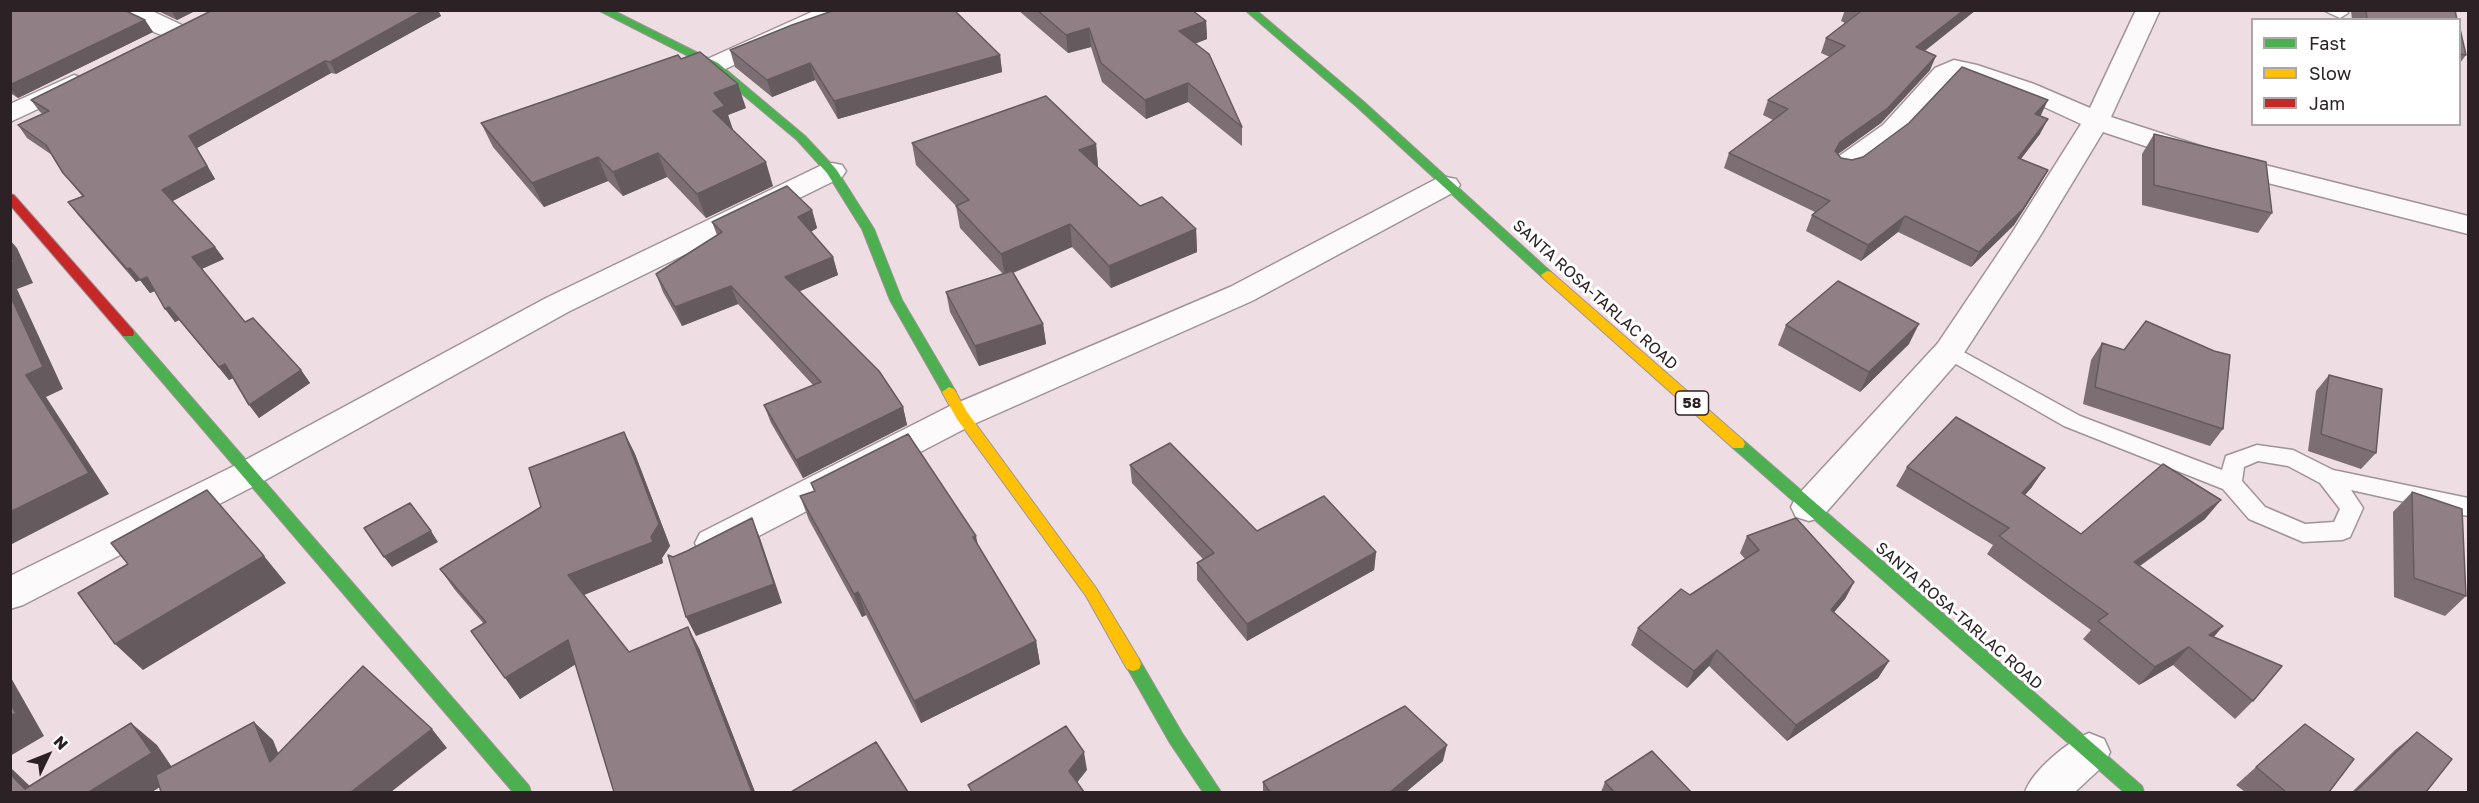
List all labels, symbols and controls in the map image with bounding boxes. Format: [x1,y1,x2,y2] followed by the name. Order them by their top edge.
[2251,18,2461,126] legend
[2309,32,2346,54] text: Fast
[2309,62,2351,84] text: Slow
[2309,92,2345,114] text: Jam
[1509,216,1681,374] street label: SANTA ROSA-TARLAC ROAD
[1676,391,1708,415] road number: 58
[1872,538,2046,694] street label: SANTA ROSA-TARLAC ROAD
[18,725,78,785] north arrow
[50,731,73,754] text: N

